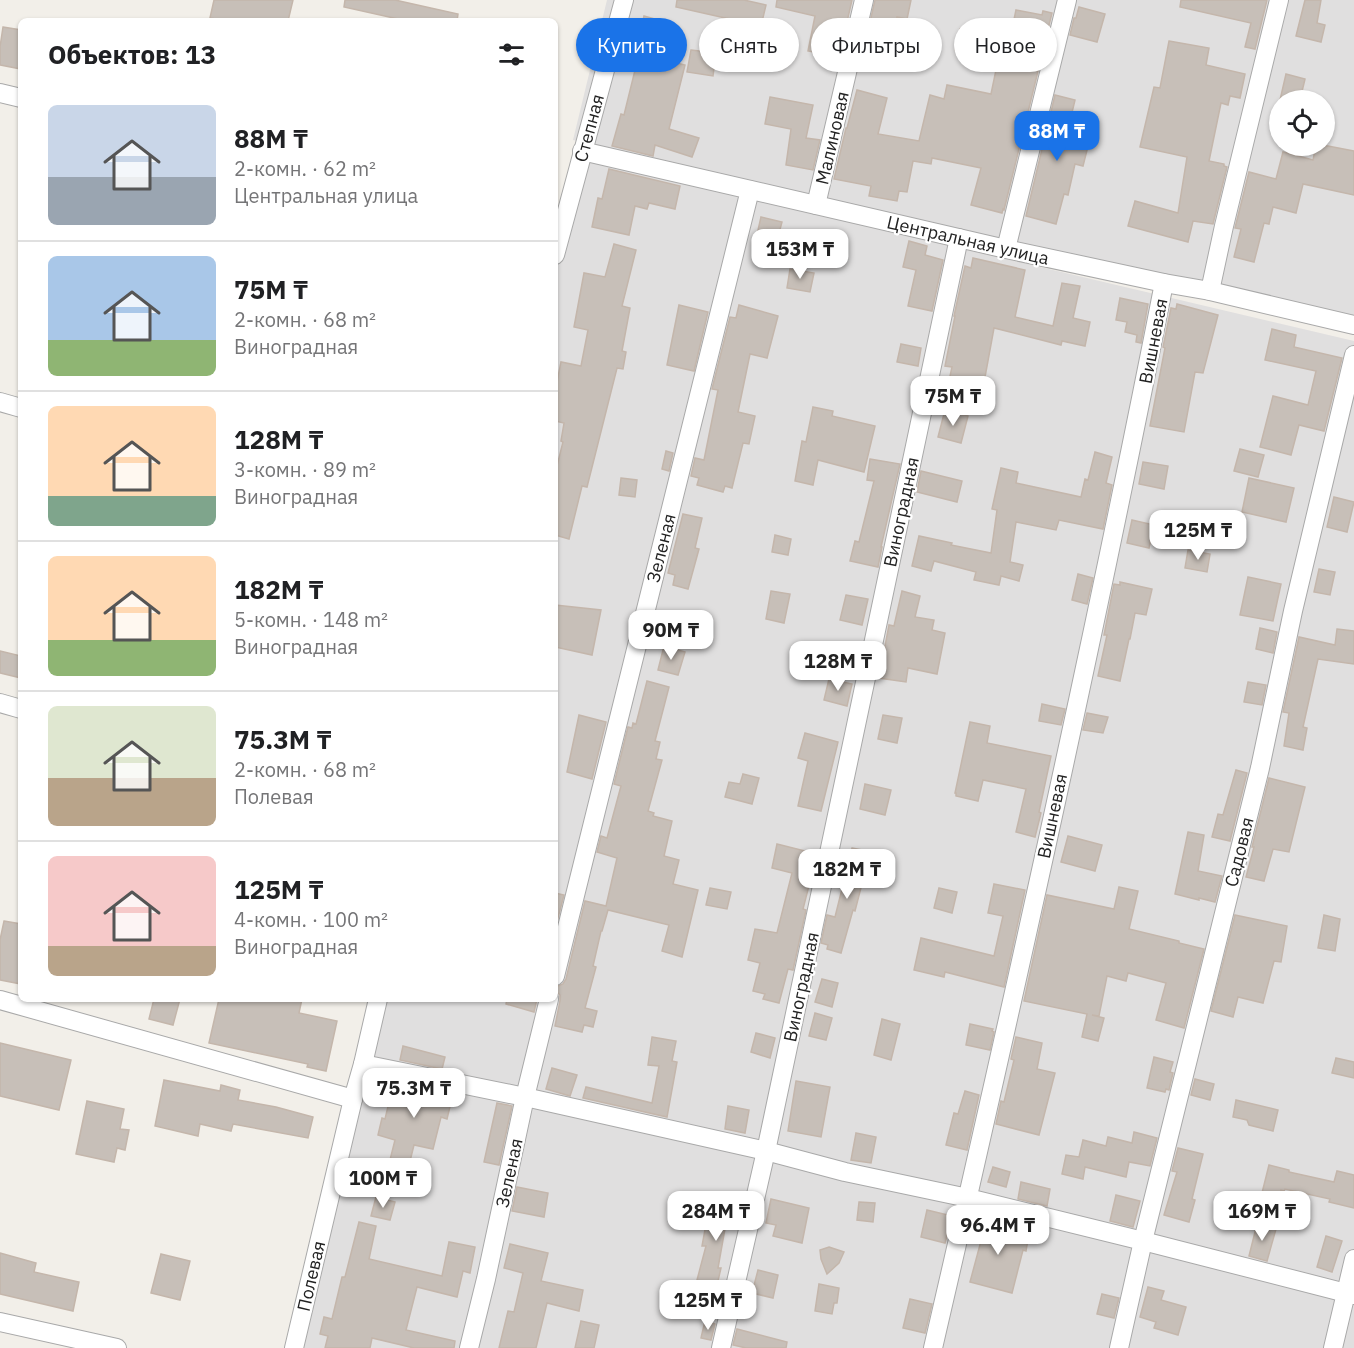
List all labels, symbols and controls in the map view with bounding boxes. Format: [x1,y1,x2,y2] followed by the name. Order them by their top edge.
[576,18,687,72] chip: Купить
[699,18,799,72] chip: Снять
[811,18,942,72] chip: Фильтры
[954,18,1057,72] chip: Новое
[48,37,216,71] text: Объектов: 13
[495,38,528,71] icon: filters
[810,89,854,187] street label: Малиновая
[1269,90,1335,156] map controls
[1269,90,1335,156] button: locate
[569,91,609,165] street label: Степная
[1015,111,1099,162] pin: 88M ₸
[1028,117,1086,144] text: 88M ₸
[234,121,308,155] text: 88M ₸
[96,129,168,201] icon: home
[234,155,376,182] text: 2-комн. · 62 m²
[234,182,418,209] text: Центральная улица
[885,210,1052,270] street label: Центральная улица
[751,229,849,280] pin: 153M ₸
[765,235,835,262] text: 153M ₸
[234,272,308,306] text: 75M ₸
[96,280,168,352] icon: home
[1133,296,1173,386] street label: Вишневая
[234,306,376,333] text: 2-комн. · 68 m²
[234,333,358,360] text: Виноградная
[911,376,995,427] pin: 75M ₸
[924,382,982,409] text: 75M ₸
[234,422,324,456] text: 128M ₸
[96,430,168,502] icon: home
[878,455,924,569] street label: Виноградная
[234,456,376,483] text: 3-комн. · 89 m²
[234,483,358,510] text: Виноградная
[1149,510,1247,561] pin: 125M ₸
[641,511,681,585] street label: Зеленая
[1163,516,1233,543] text: 125M ₸
[234,572,324,606] text: 182M ₸
[96,580,168,652] icon: home
[234,606,388,633] text: 5-комн. · 148 m²
[629,610,713,661] pin: 90M ₸
[642,616,700,643] text: 90M ₸
[234,633,358,660] text: Виноградная
[789,641,887,692] pin: 128M ₸
[803,647,873,674] text: 128M ₸
[234,722,332,756] text: 75.3M ₸
[96,730,168,802] icon: home
[234,756,376,783] text: 2-комн. · 68 m²
[1032,771,1072,861] street label: Вишневая
[234,783,314,810] text: Полевая
[1219,815,1259,889] street label: Садовая
[798,849,896,900] pin: 182M ₸
[812,855,882,882] text: 182M ₸
[234,872,324,906] text: 125M ₸
[96,880,168,952] icon: home
[234,906,388,933] text: 4-комн. · 100 m²
[778,930,824,1044] street label: Виноградная
[234,933,358,960] text: Виноградная
[359,1068,469,1119] pin: 75.3M ₸
[376,1074,452,1101] text: 75.3M ₸
[490,1136,528,1210] street label: Зеленая
[334,1158,432,1209] pin: 100M ₸
[348,1164,418,1191] text: 100M ₸
[667,1191,765,1242] pin: 284M ₸
[1213,1191,1311,1242] pin: 169M ₸
[681,1197,751,1224] text: 284M ₸
[1227,1197,1297,1224] text: 169M ₸
[943,1205,1053,1256] pin: 96.4M ₸
[960,1211,1036,1238] text: 96.4M ₸
[292,1238,330,1314] street label: Полевая
[659,1280,757,1331] pin: 125M ₸
[673,1286,743,1313] text: 125M ₸

